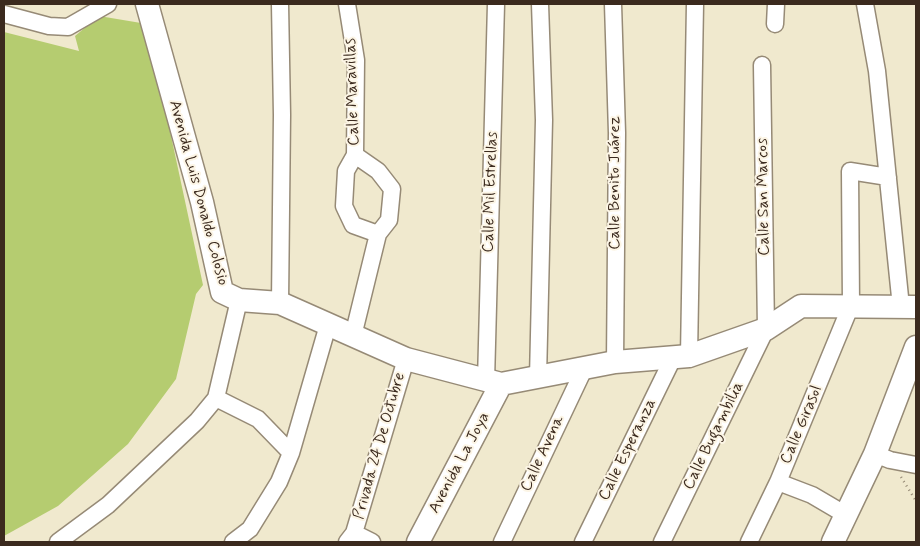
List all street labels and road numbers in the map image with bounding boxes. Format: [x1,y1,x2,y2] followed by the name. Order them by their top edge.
[342,38,364,146] street label: Calle Maravillas
[164,98,232,288] street label: Avenida Luis Donaldo Colosio
[606,116,626,250] street label: Calle Benito Juárez
[479,131,503,253] street label: Calle Mil Estrellas
[753,138,775,256] street label: Calle San Marcos
[350,370,410,522] street label: Privada 24 De Octubre
[680,379,748,493] street label: Calle Bugambilia
[777,383,827,467] street label: Calle Girasol
[595,396,661,504] street label: Calle Esperanza
[425,409,495,517] street label: Avenida La Joya
[517,413,569,495] street label: Calle Avena

